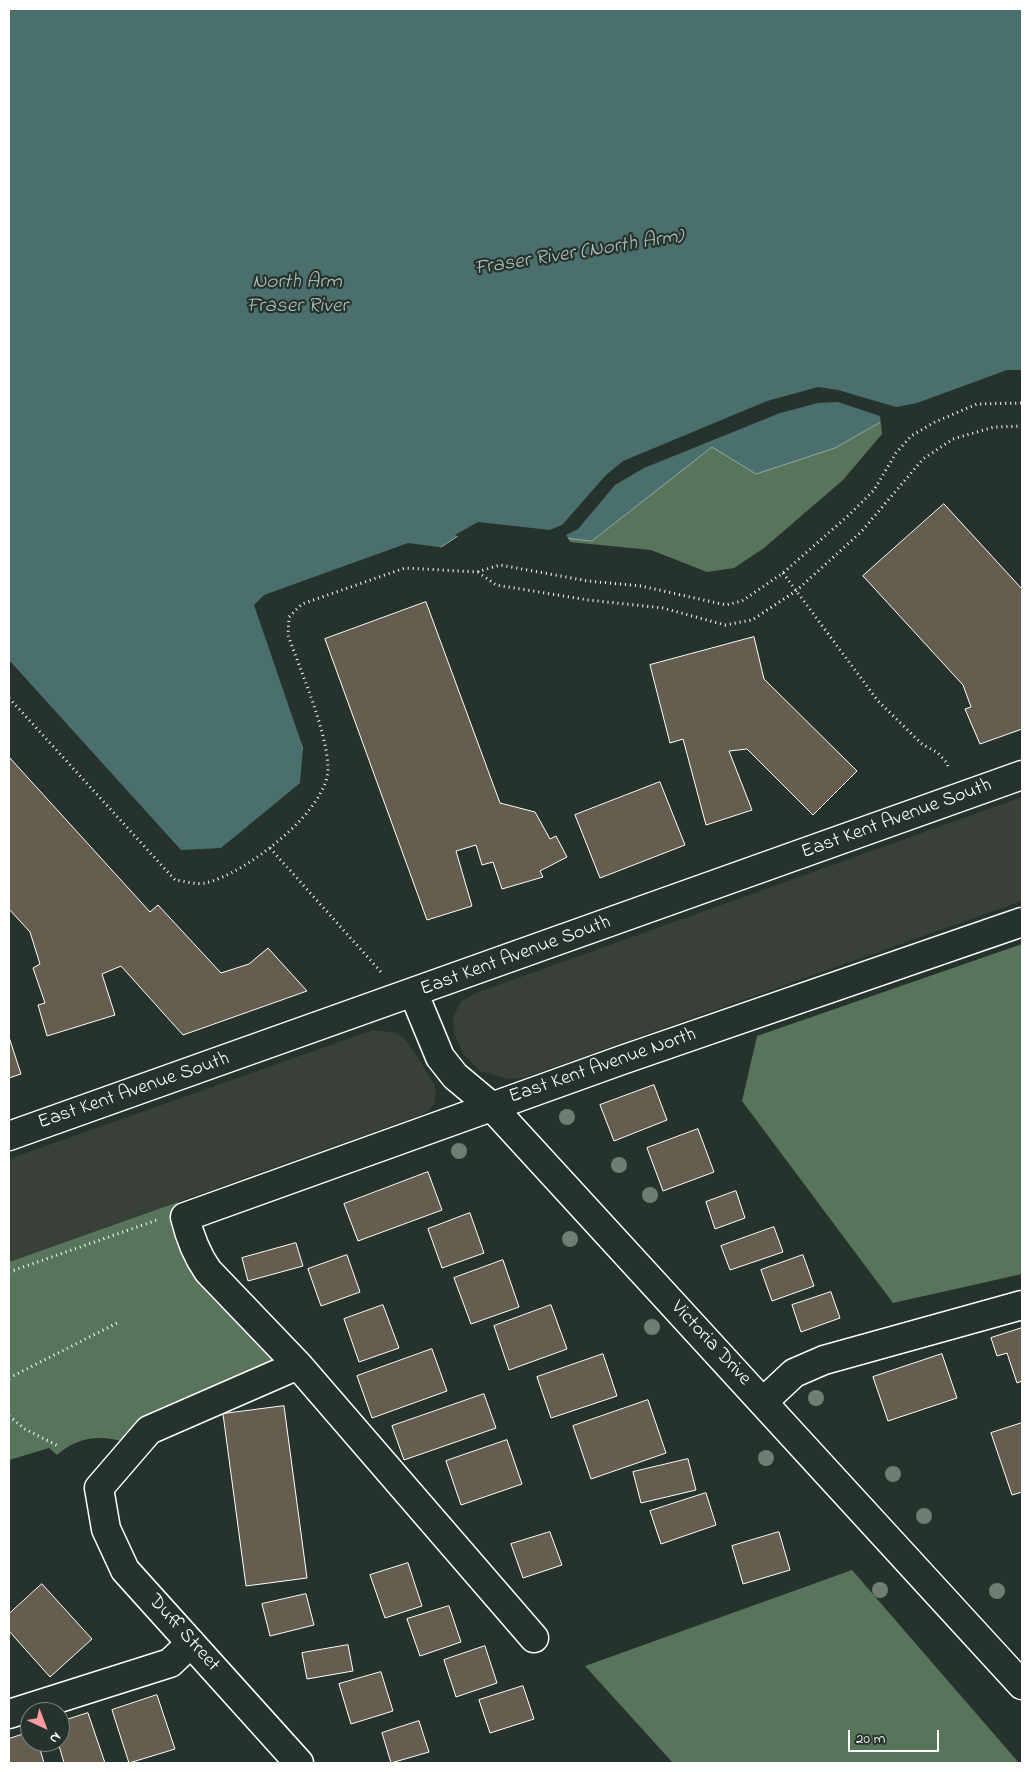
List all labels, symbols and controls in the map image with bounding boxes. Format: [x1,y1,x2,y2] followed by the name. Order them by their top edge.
[473,225,685,283] water label: Fraser River (North Arm)
[246,271,348,321] water label: North Arm Fraser River
[799,774,995,866] street label: East Kent Avenue South
[418,911,614,1003] street label: East Kent Avenue South
[506,1024,700,1110] street label: East Kent Avenue North
[35,1048,233,1136] street label: East Kent Avenue South
[665,1297,755,1391] street label: Victoria Drive
[142,1590,224,1678] street label: Duff Street
[20,1702,70,1752] north arrow
[851,1720,942,1752] scale bar
[44,1727,66,1749] text: N
[856,1728,885,1750] text: 20 m

